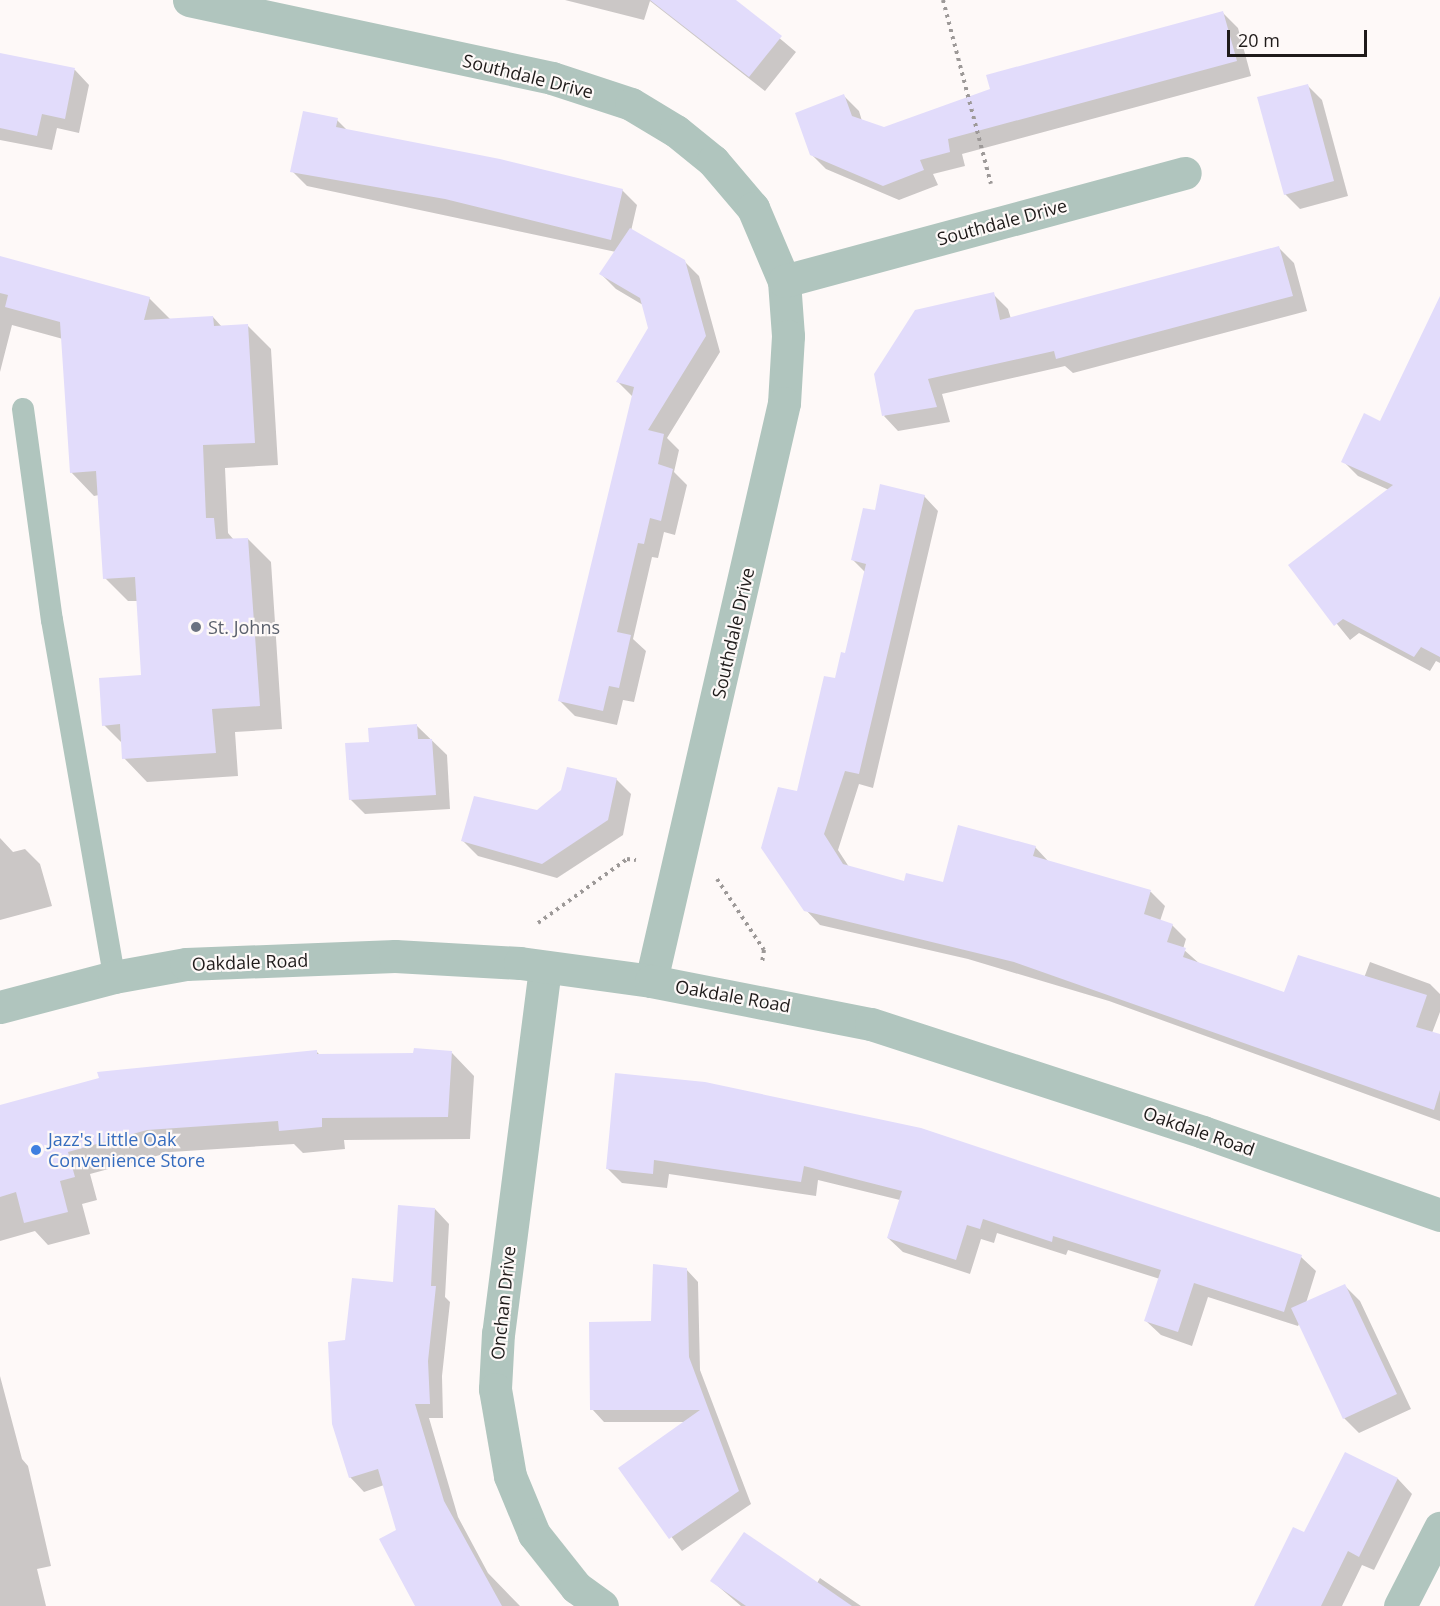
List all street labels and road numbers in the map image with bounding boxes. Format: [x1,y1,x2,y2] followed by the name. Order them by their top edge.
[461,49,595,103] street label: Southdale Drive
[935,194,1069,250] street label: Southdale Drive
[707,565,759,701] street label: Southdale Drive
[191,949,309,975] street label: Oakdale Road
[674,975,792,1017] street label: Oakdale Road
[1140,1102,1258,1160] street label: Oakdale Road
[486,1245,520,1361] street label: Onchan Drive

